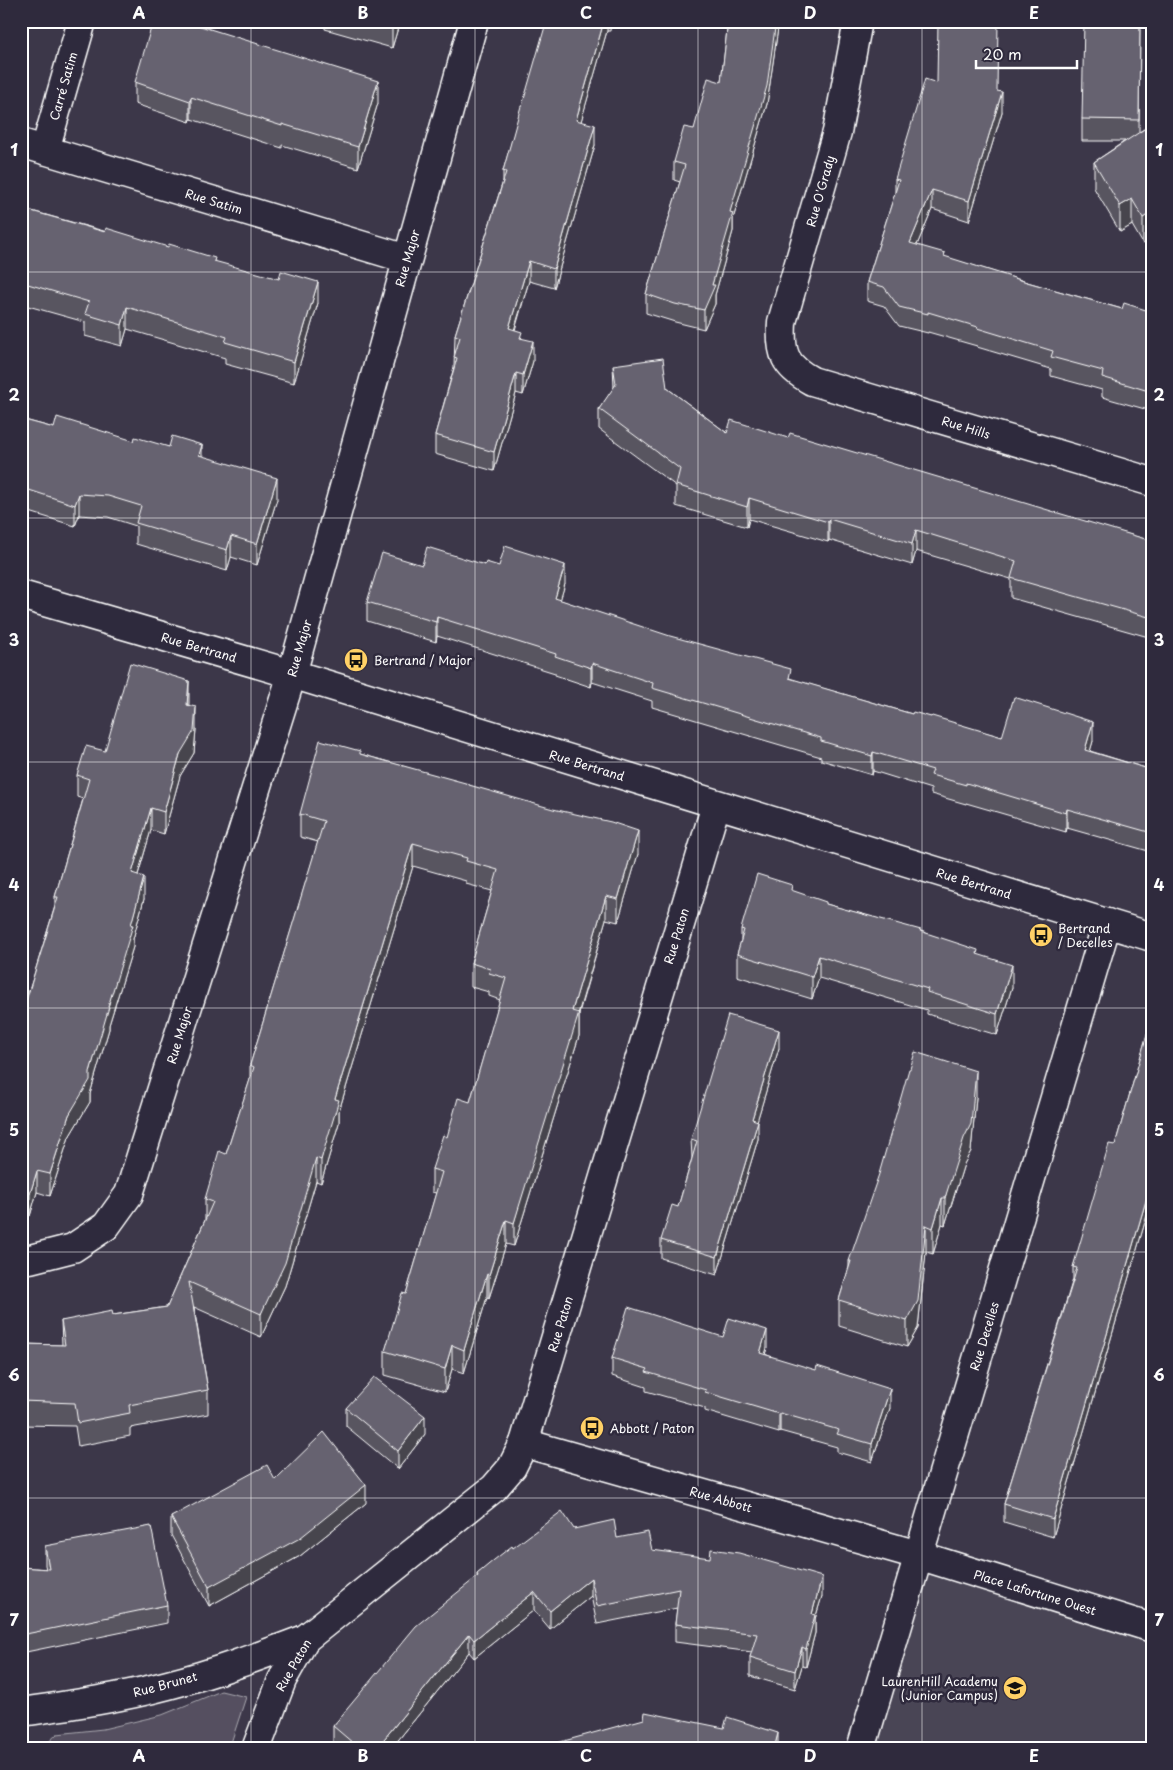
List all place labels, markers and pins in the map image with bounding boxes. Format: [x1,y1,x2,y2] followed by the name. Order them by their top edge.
[343,647,369,673] bus stop icon: Bertrand / Major
[374,651,472,669] place label: Bertrand / Major
[1058,919,1113,951] place label: Bertrand / Decelles
[1028,922,1054,948] bus stop icon: Bertrand / Decelles
[579,1415,605,1441] bus stop icon: Abbott / Paton
[610,1419,694,1437] place label: Abbott / Paton
[881,1672,998,1704] place label: LaurenHill Academy (Junior Campus)
[1002,1675,1028,1701] school or university icon: LaurenHill Academy (Junior Campus)

